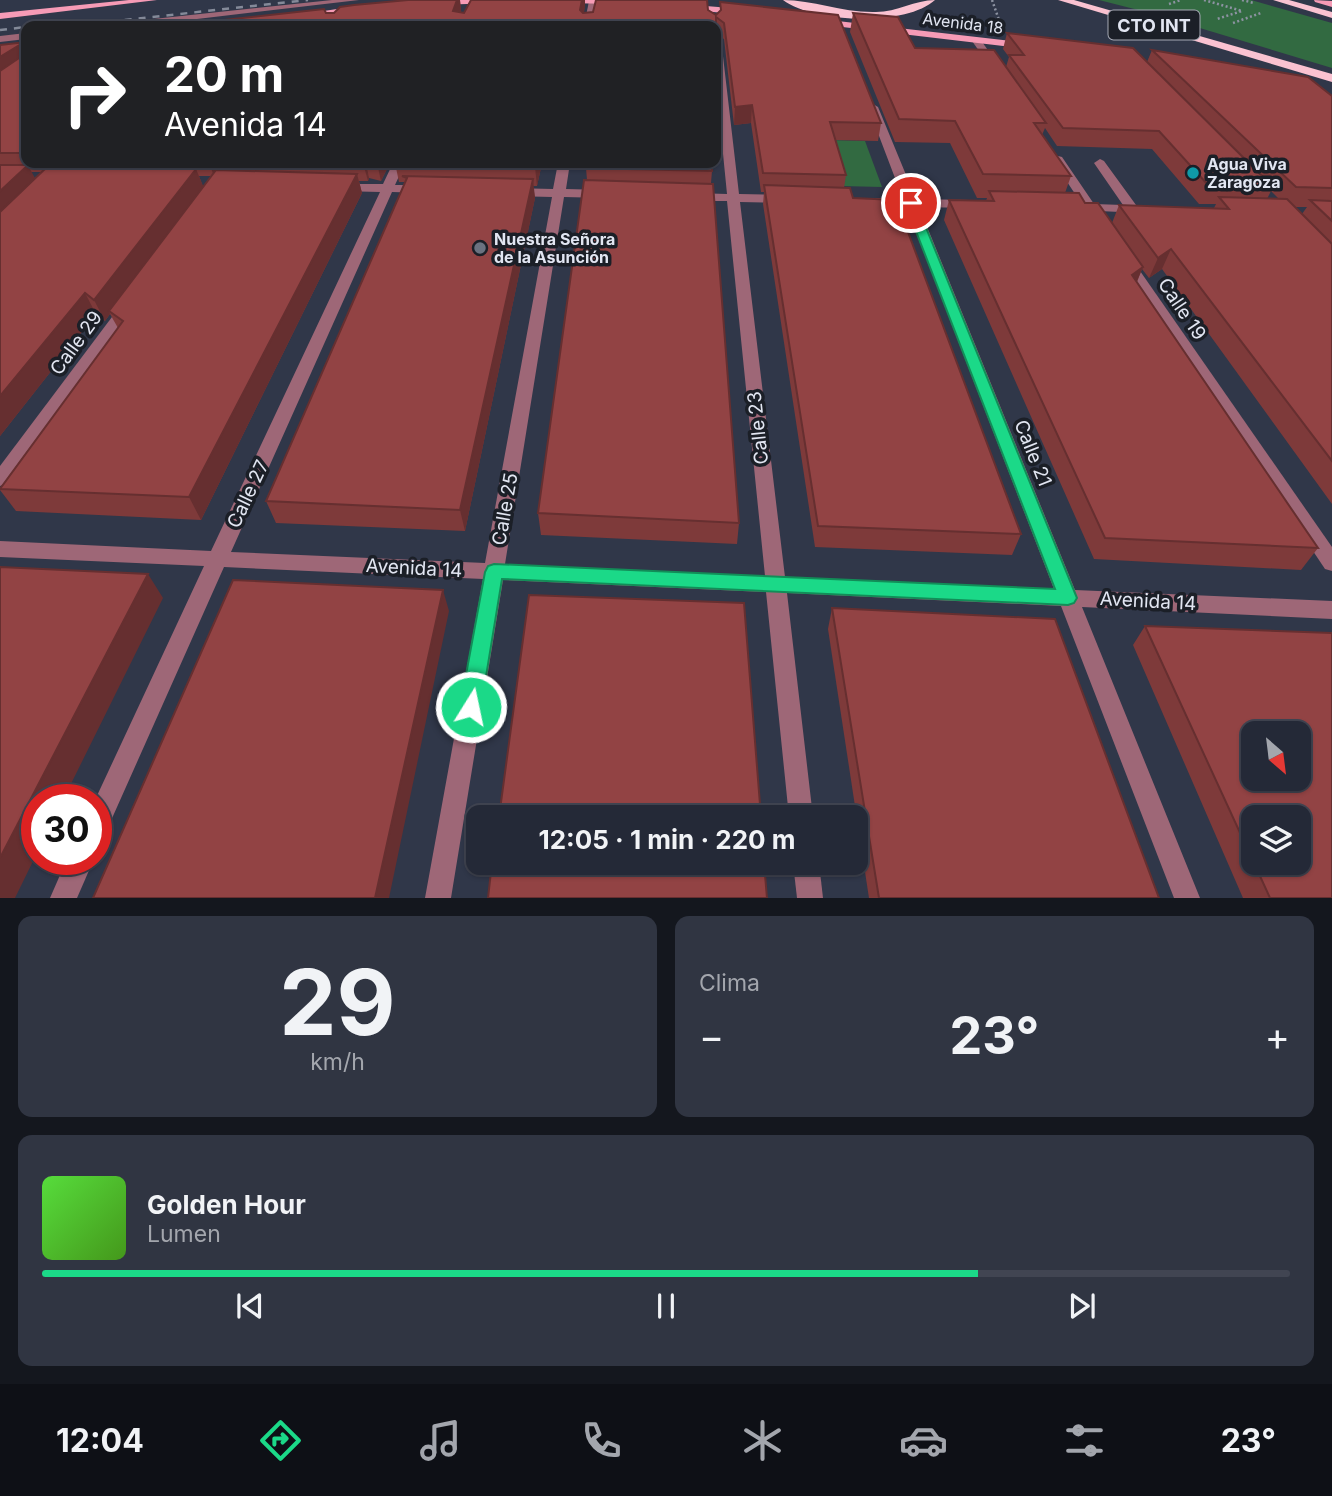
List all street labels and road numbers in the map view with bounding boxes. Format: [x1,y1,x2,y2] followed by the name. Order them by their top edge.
[922,8,1004,38] street label: Avenida 18
[1108,10,1200,40] road number: CTO INT
[1153,274,1211,344] street label: Calle 19
[45,306,107,380] street label: Calle 29
[743,390,773,466] street label: Calle 23
[1009,416,1057,490] street label: Calle 21
[222,456,274,532] street label: Calle 27
[487,471,523,547] street label: Calle 25
[365,554,463,582] street label: Avenida 14
[1099,587,1197,615] street label: Avenida 14

